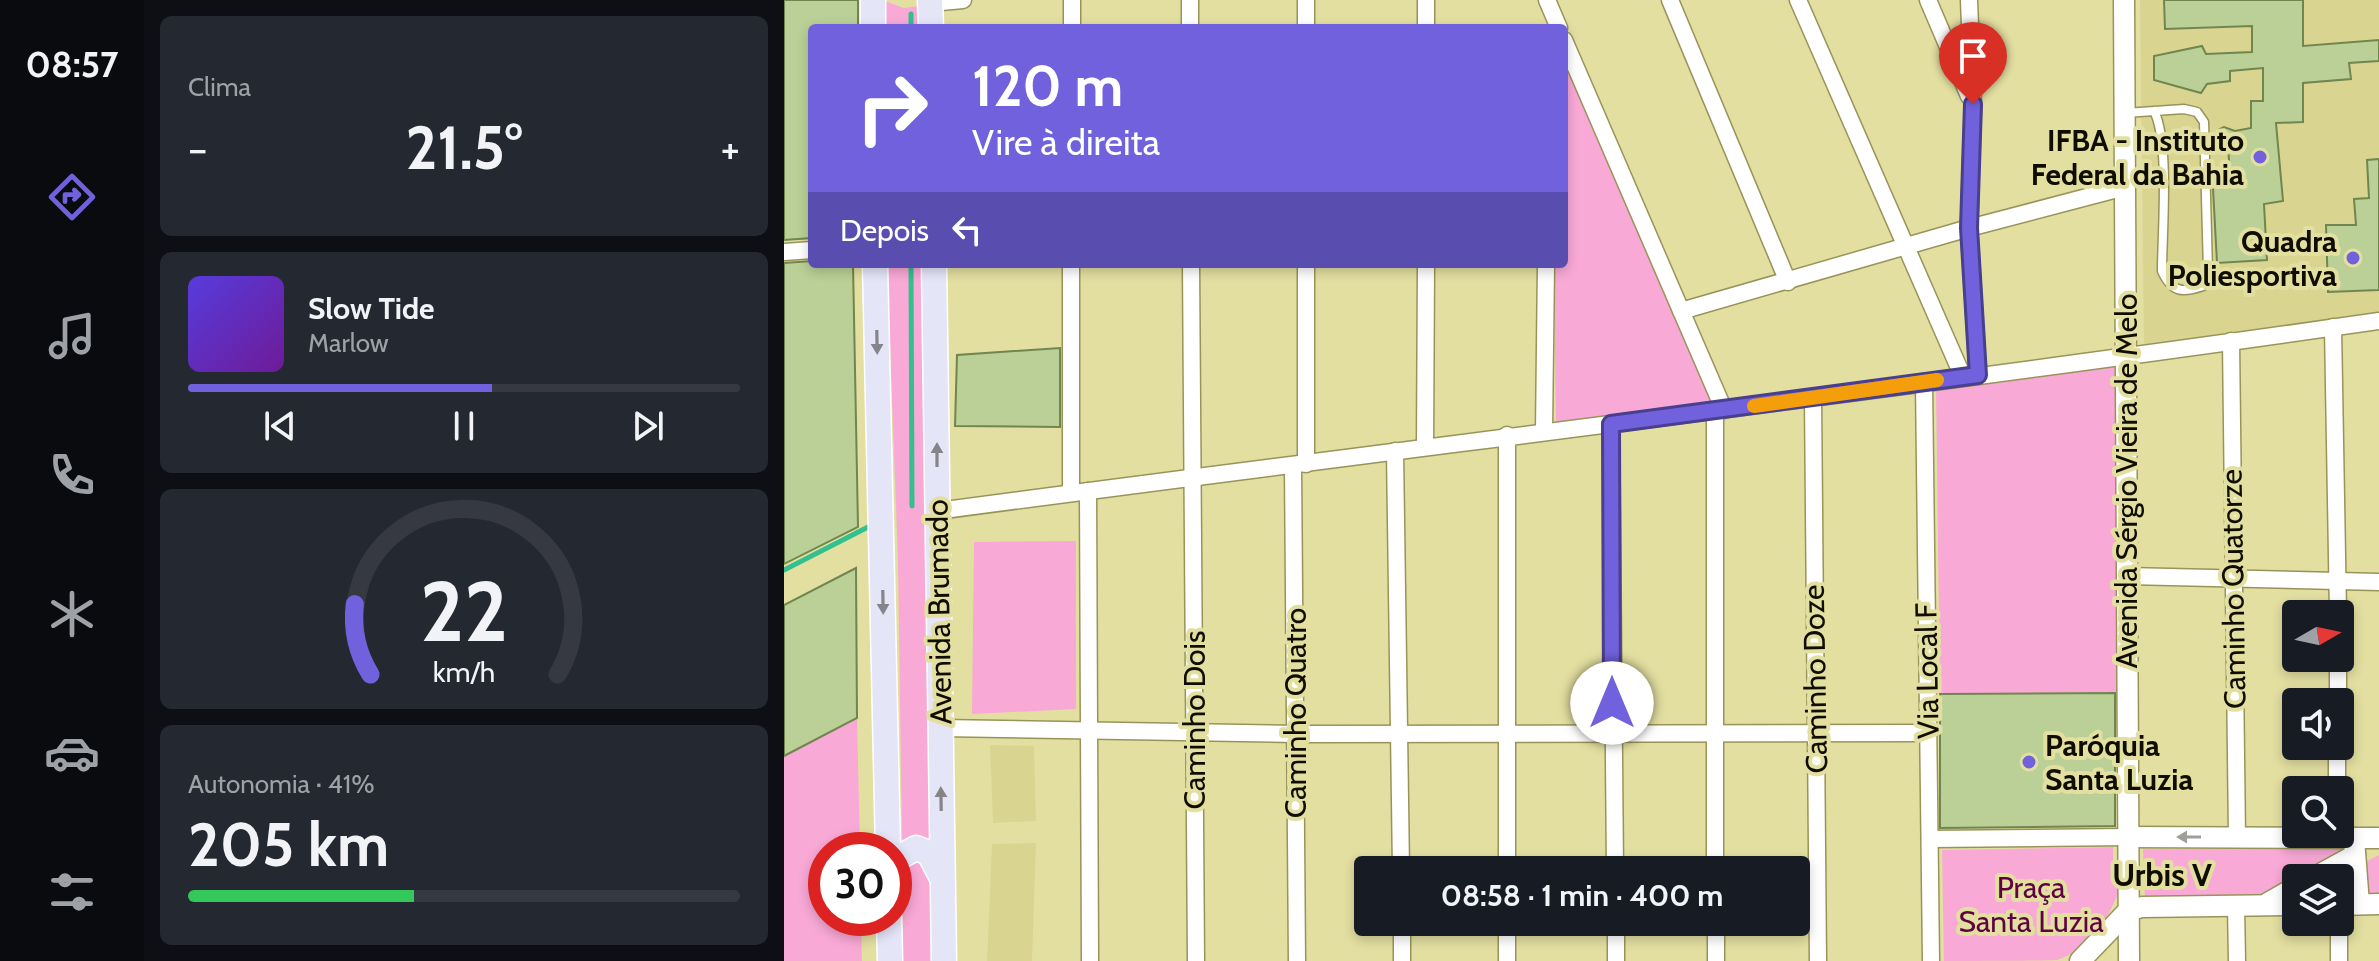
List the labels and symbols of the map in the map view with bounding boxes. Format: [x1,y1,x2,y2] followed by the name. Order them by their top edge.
[1939,22,2007,104] pin
[2031,122,2244,193] place label: IFBA - Instituto Federal da Bahia
[2251,148,2269,166] marker: IFBA - Instituto Federal da Bahia
[2168,223,2337,294] place label: Quadra Poliesportiva
[2344,249,2362,267] marker: Quadra Poliesportiva
[2108,293,2145,669] street label: Avenida Sérgio Vieira de Melo
[871,330,883,355] one-way arrow
[931,442,943,467] one-way arrow
[2212,469,2254,709] street label: Caminho Quatorze
[919,499,959,725] street label: Avenida Brumado
[1795,584,1835,774] street label: Caminho Doze
[876,590,889,615] one-way arrow
[2282,600,2354,672] north arrow
[1907,602,1947,739] street label: Via Local F
[1277,608,1314,818] street label: Caminho Quatro
[1176,631,1213,809] street label: Caminho Dois
[1570,661,1654,745] position arrow
[2045,727,2193,798] place label: Paróquia Santa Luzia
[2020,753,2038,771] marker: Paróquia Santa Luzia
[935,786,947,811] one-way arrow
[2176,831,2201,843] one-way arrow
[808,832,912,936] speed limit sign: 30
[2112,855,2212,894] district label: Urbis V
[1958,869,2104,940] park label: Praça Santa Luzia

